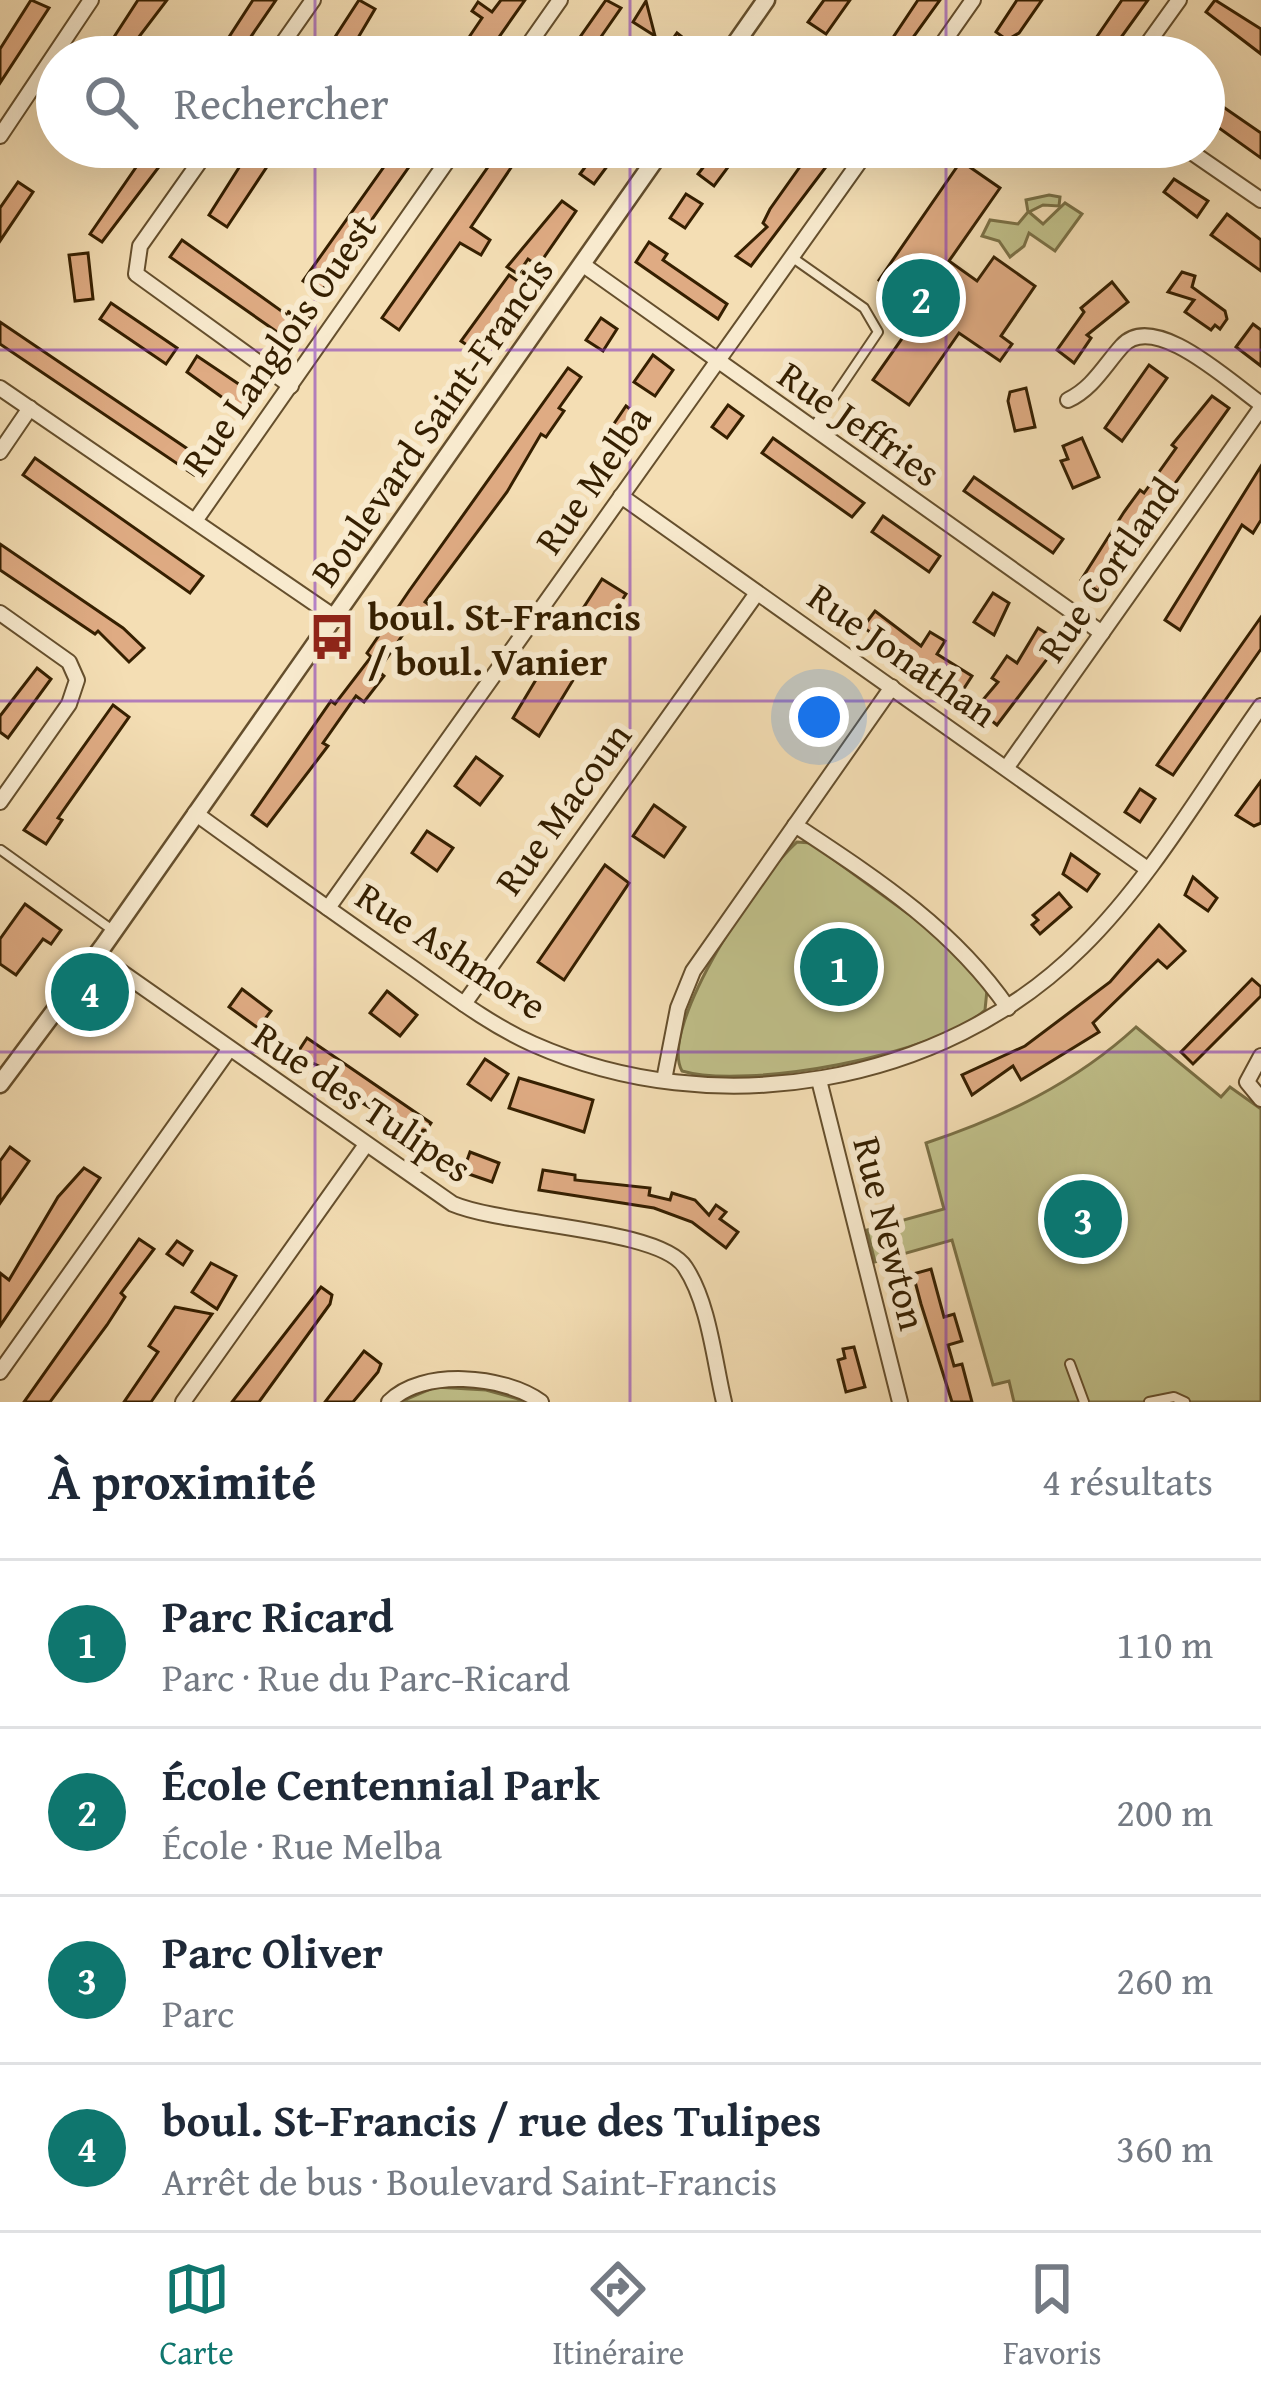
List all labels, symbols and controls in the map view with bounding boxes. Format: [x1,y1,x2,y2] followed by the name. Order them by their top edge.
[36,36,1225,168] search box
[78,69,144,135] icon: search
[174,70,389,135] text: Rechercher
[166,202,390,486] street label: Rue Langlois Ouest
[296,245,566,597] street label: Boulevard Saint-Francis
[882,253,960,343] pin: 2
[767,346,953,500] street label: Rue Jeffries
[520,392,665,565] street label: Rue Melba
[1022,465,1192,673] street label: Rue Cortland
[797,568,1009,740] street label: Rue Jonathan
[368,587,641,689] place label: boul. St-Francis / boul. Vanier
[307,612,357,662] bus stop icon: boul. St-Francis / boul. Vanier
[789,687,849,747] your location
[480,710,644,906] street label: Rue Macoun
[345,867,559,1033] street label: Rue Ashmore
[800,922,878,1012] pin: 1
[51,947,129,1037] pin: 4
[242,1007,484,1195] street label: Rue des Tulipes
[839,1130,943,1336] street label: Rue Newton
[1044,1174,1122,1264] pin: 3
[48,1443,316,1518] text: À proximité
[1042,1452,1213,1509] text: 4 résultats
[162,1583,394,1648] text: Parc Ricard
[77,1615,97,1672] text: 1
[1116,1615,1213,1672] text: 110 m
[162,1648,570,1705] text: Parc · Rue du Parc-Ricard
[162,1751,600,1816] text: École Centennial Park
[77,1783,97,1840] text: 2
[1116,1783,1213,1840] text: 200 m
[162,1816,442,1873] text: École · Rue Melba
[162,1919,383,1984] text: Parc Oliver
[77,1951,97,2008] text: 3
[1116,1951,1213,2008] text: 260 m
[162,1984,234,2041] text: Parc
[162,2087,821,2152] text: boul. St-Francis / rue des Tulipes
[77,2119,97,2176] text: 4
[1116,2119,1213,2176] text: 360 m
[162,2152,777,2209] text: Arrêt de bus · Boulevard Saint-Francis
[159,2256,234,2376] tab: Carte
[552,2256,684,2376] tab: Itinéraire
[1003,2256,1102,2376] tab: Favoris

